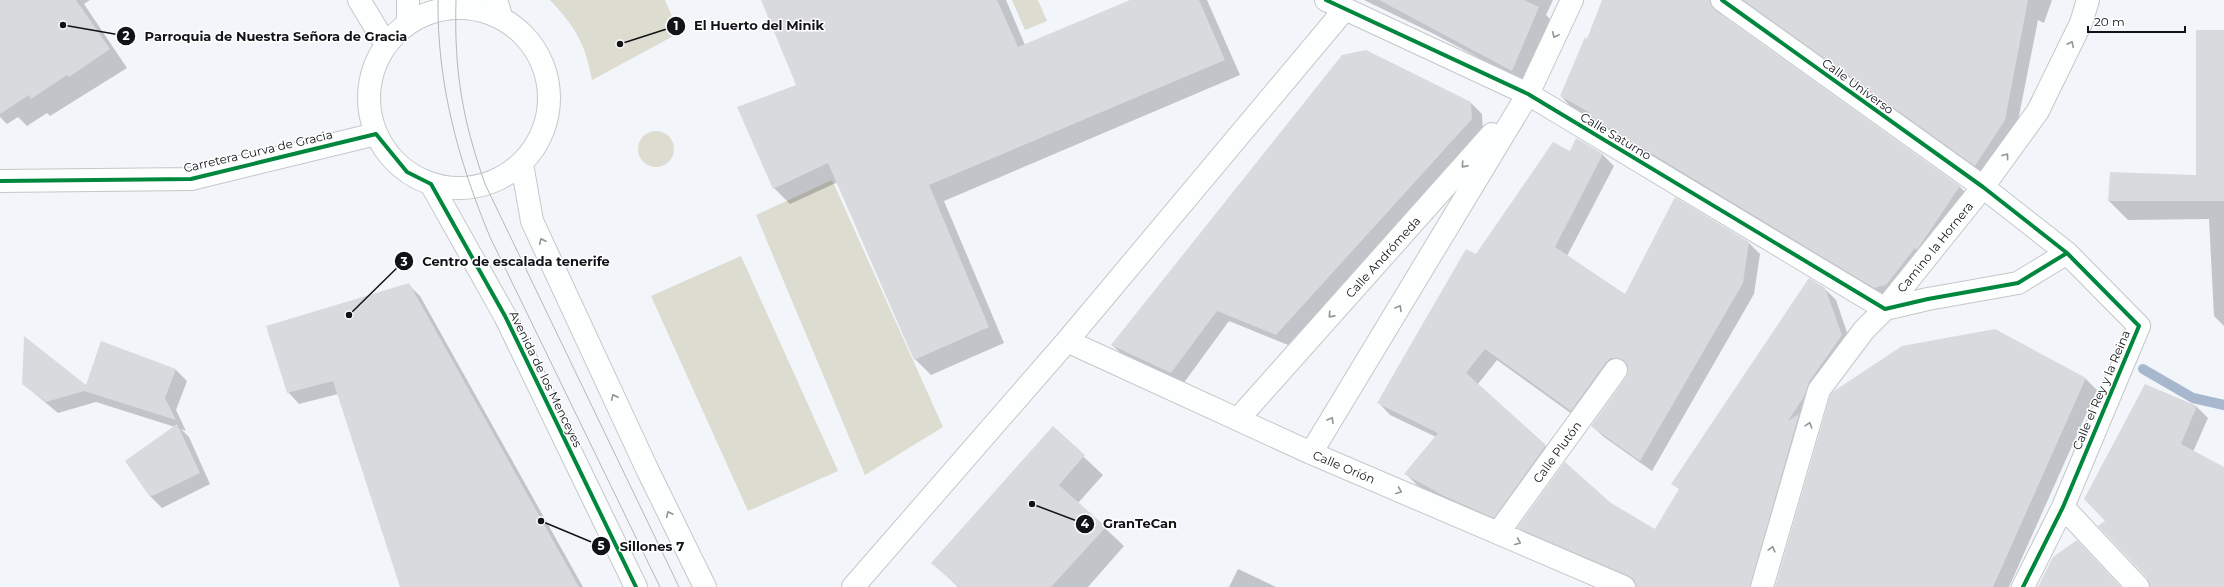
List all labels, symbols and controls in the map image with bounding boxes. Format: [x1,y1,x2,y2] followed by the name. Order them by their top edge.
[2088,8,2185,34] scale bar
[666,13,832,38] callout: El Huerto del Minik
[2094,14,2125,29] text: 20 m
[694,17,824,33] text: El Huerto del Minik
[674,18,678,33] text: 1
[116,24,415,49] callout: Parroquia de Nuestra Señora de Gracia
[122,28,130,43] text: 2
[145,28,407,44] text: Parroquia de Nuestra Señora de Gracia
[1552,31,1560,39] one-way arrow
[2066,41,2074,48] one-way arrow
[1819,55,1897,117] street label: Calle Universo
[1578,109,1654,163] street label: Calle Saturno
[182,127,334,175] street label: Carretera Curva de Gracia
[2001,153,2008,160] one-way arrow
[1462,161,1469,168] one-way arrow
[1894,199,1976,295] street label: Camino la Hornera
[1342,213,1424,301] street label: Calle Andrómeda
[538,237,546,244] one-way arrow
[394,249,618,274] callout: Centro de escalada tenerife
[422,253,610,269] text: Centro de escalada tenerife
[399,254,408,269] text: 3
[1394,305,1401,312] one-way arrow
[506,308,586,450] street label: Avenida de los Menceyes
[1329,310,1336,317] one-way arrow
[2069,328,2133,452] street label: Calle el Rey y la Reina
[611,393,619,401] one-way arrow
[1327,417,1334,424] one-way arrow
[1530,418,1584,486] street label: Calle Plutón
[1804,421,1813,428] one-way arrow
[1311,447,1377,487] street label: Calle Orión
[1395,486,1402,494] one-way arrow
[666,511,674,519] one-way arrow
[1075,511,1185,536] callout: GranTeCan
[1103,515,1177,531] text: GranTeCan
[1081,516,1090,531] text: 4
[591,534,692,559] callout: Sillones 7
[1515,537,1522,545] one-way arrow
[597,538,605,553] text: 5
[620,538,684,554] text: Sillones 7
[1767,546,1776,553] one-way arrow

